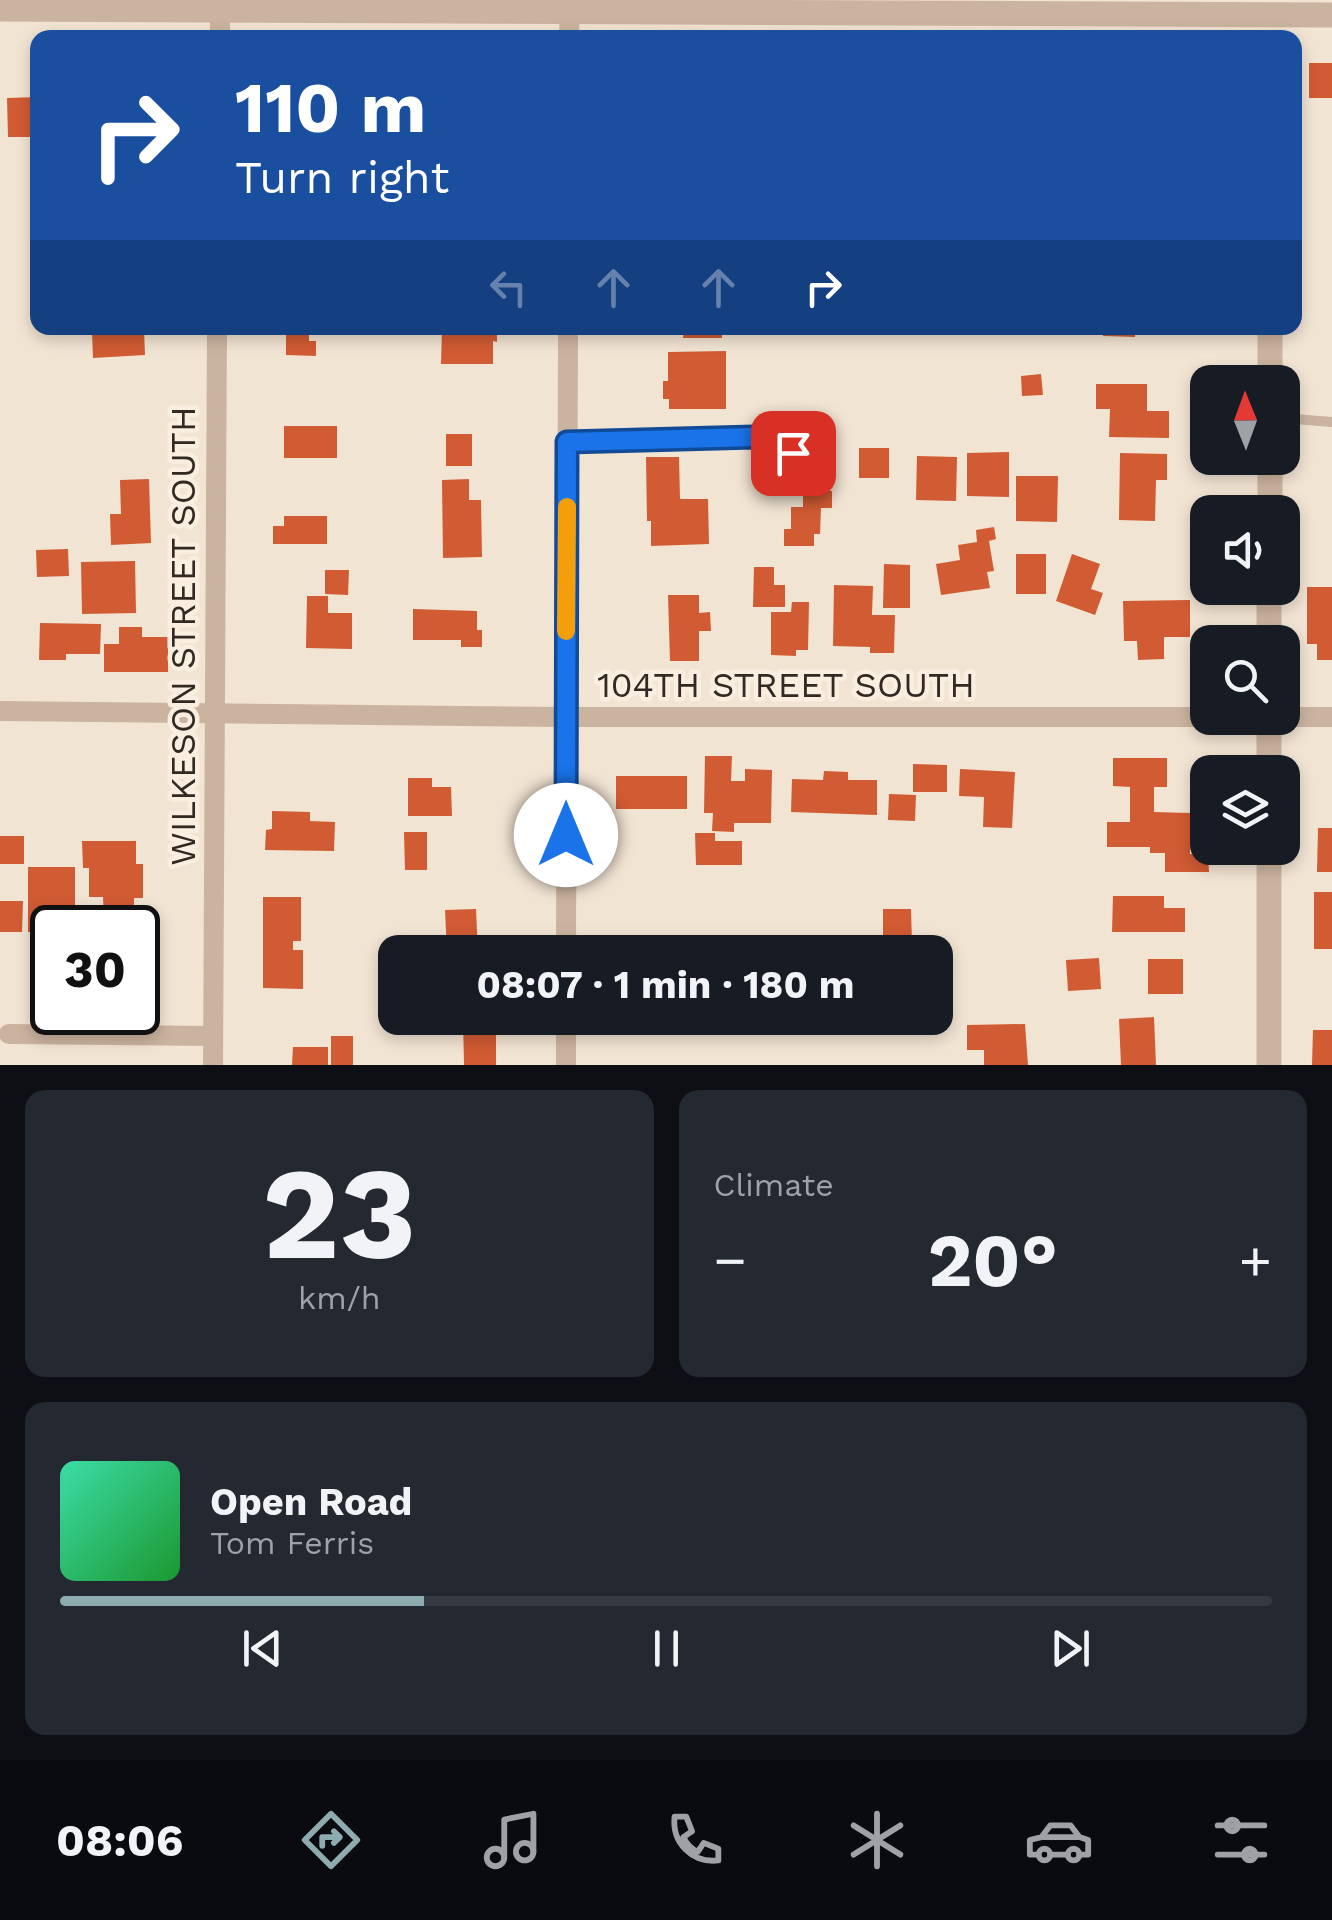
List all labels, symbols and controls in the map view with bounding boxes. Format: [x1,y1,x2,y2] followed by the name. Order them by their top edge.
[235,67,426,149] text: 110 m
[70,70,200,200] icon: right
[235,151,449,204] text: Turn right
[481,260,536,315] icon: left
[586,260,641,315] icon: ahead
[691,260,746,315] icon: ahead
[796,260,851,315] icon: right
[1190,365,1300,475] north arrow
[1190,365,1300,865] map controls
[162,406,204,866] street label: WILKESON STREET SOUTH
[751,411,836,496] pin
[766,426,821,481] icon: arrive
[1190,495,1300,605] button: sound
[1190,625,1300,735] button: search
[597,664,975,706] street label: 104TH STREET SOUTH
[1190,755,1300,865] button: layers
[514,783,618,887] position arrow
[30,905,160,1035] speed limit sign: 30
[476,963,855,1007] text: 08:07 · 1 min · 180 m
[262,1137,417,1290] text: 23
[714,1166,834,1204] text: Climate
[928,1216,1058,1304] text: 20°
[714,1228,747,1292] text: −
[1239,1228,1272,1292] text: +
[298,1279,380,1317] text: km/h
[210,1480,412,1524] text: Open Road
[210,1524,374,1562] text: Tom Ferris
[235,1621,290,1676] icon: previous
[639,1621,694,1676] icon: pause
[1043,1621,1098,1676] icon: next
[296,1805,366,1875] icon: directions
[478,1805,548,1875] icon: music
[660,1805,730,1875] icon: phone
[842,1805,912,1875] icon: climate
[1024,1805,1094,1875] icon: car
[1206,1805,1276,1875] icon: filters
[56,1814,184,1867] text: 08:06

